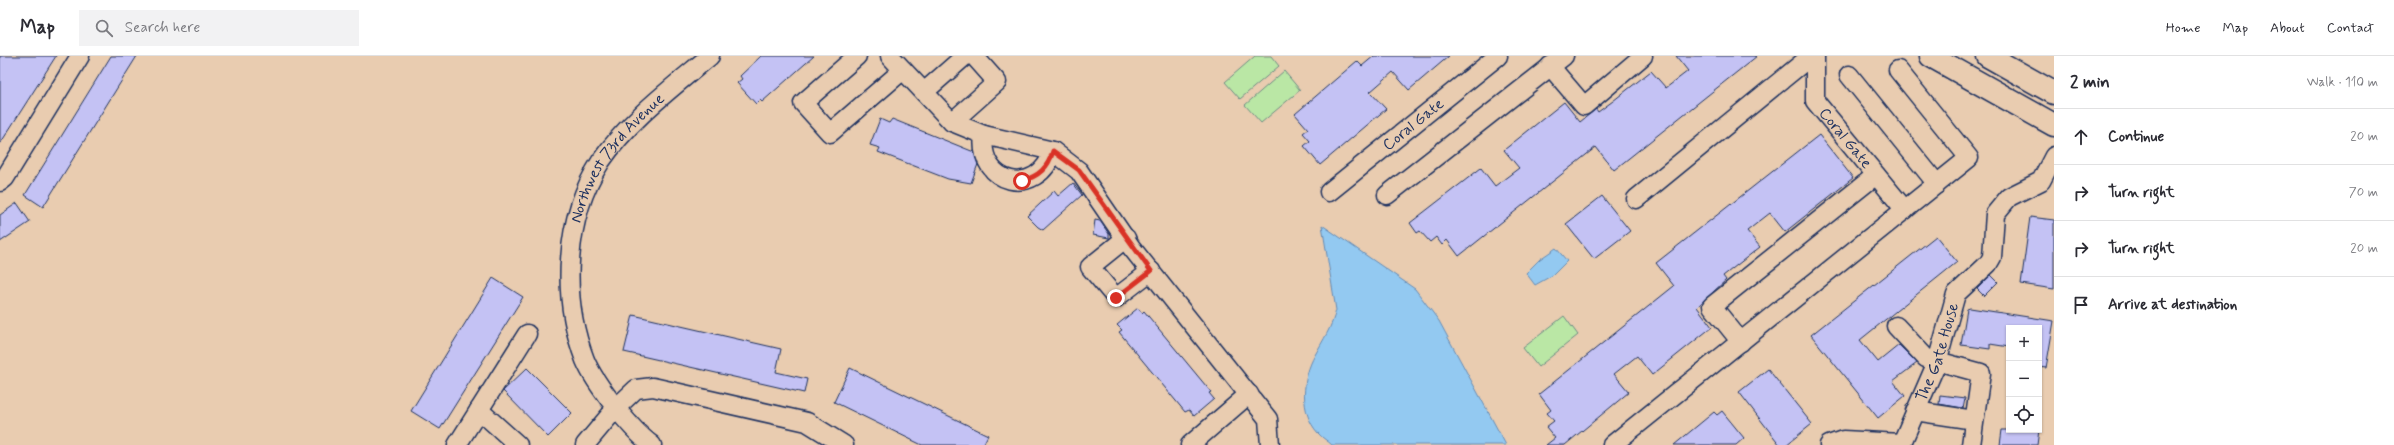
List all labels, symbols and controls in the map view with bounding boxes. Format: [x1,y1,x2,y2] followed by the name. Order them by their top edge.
[79,10,359,46] search box
[20,15,55,40] text: Map
[93,17,115,39] icon: search
[125,18,200,38] text: Search here
[2166,19,2200,37] text: Home
[2222,19,2248,37] text: Map
[2270,19,2305,37] text: About
[2327,19,2374,37] text: Contact
[2070,71,2110,93] text: 2 min
[2307,74,2378,91] text: Walk · 110 m
[565,88,669,225] street label: Northwest 73rd Avenue
[1378,93,1448,155] street label: Coral Gate
[1814,103,1877,173] street label: Coral Gate
[2070,126,2092,148] icon: ahead
[2108,127,2164,147] text: Continue
[2350,128,2378,145] text: 20 m
[1013,172,1031,190] route start
[2070,182,2092,204] icon: right
[2108,183,2175,203] text: Turn right
[2349,184,2378,201] text: 70 m
[2070,238,2092,260] icon: right
[2108,239,2175,259] text: Turn right
[2350,240,2378,257] text: 20 m
[1107,289,1125,307] route end
[2070,294,2092,316] icon: arrive
[2108,295,2237,315] text: Arrive at destination
[1911,300,1964,405] street label: The Gate House
[2006,325,2042,433] map controls
[2006,325,2042,361] button: +
[2006,361,2042,397] button: −
[2006,397,2042,433] button: locate

